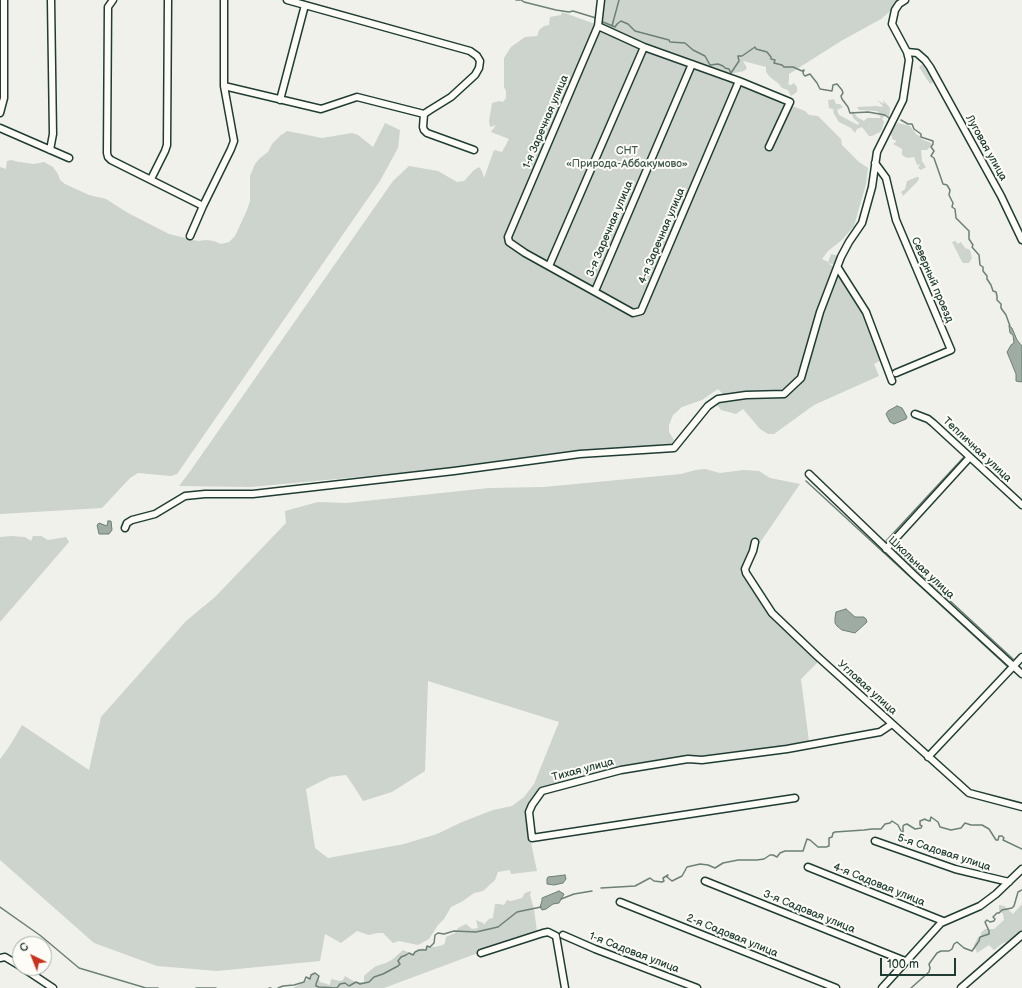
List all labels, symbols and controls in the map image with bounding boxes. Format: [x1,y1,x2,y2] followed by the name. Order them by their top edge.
[520,73,572,171] street label: 1-я Заречная улица
[962,113,1010,183] street label: Луговая улица
[566,144,688,170] park label: СНТ «Природа-Аббакумово»
[584,179,636,279] street label: 3-я Заречная улица
[636,186,688,286] street label: 4-я Заречная улица
[908,235,956,325] street label: Северный проезд
[940,415,1014,485] street label: Тепличная улица
[885,534,957,602] street label: Школьная улица
[835,658,899,718] street label: Угловая улица
[551,755,615,785] street label: Тихая улица
[896,832,992,874] street label: 5-я Садовая улица
[831,861,927,909] street label: 4-я Садовая улица
[761,888,857,936] street label: 3-я Садовая улица
[684,912,780,960] street label: 2-я Садовая улица
[587,930,681,976] street label: 1-я Садовая улица
[12,936,52,976] north arrow
[17,940,31,955] text: С
[882,950,958,976] scale bar
[887,957,919,972] text: 100 m

